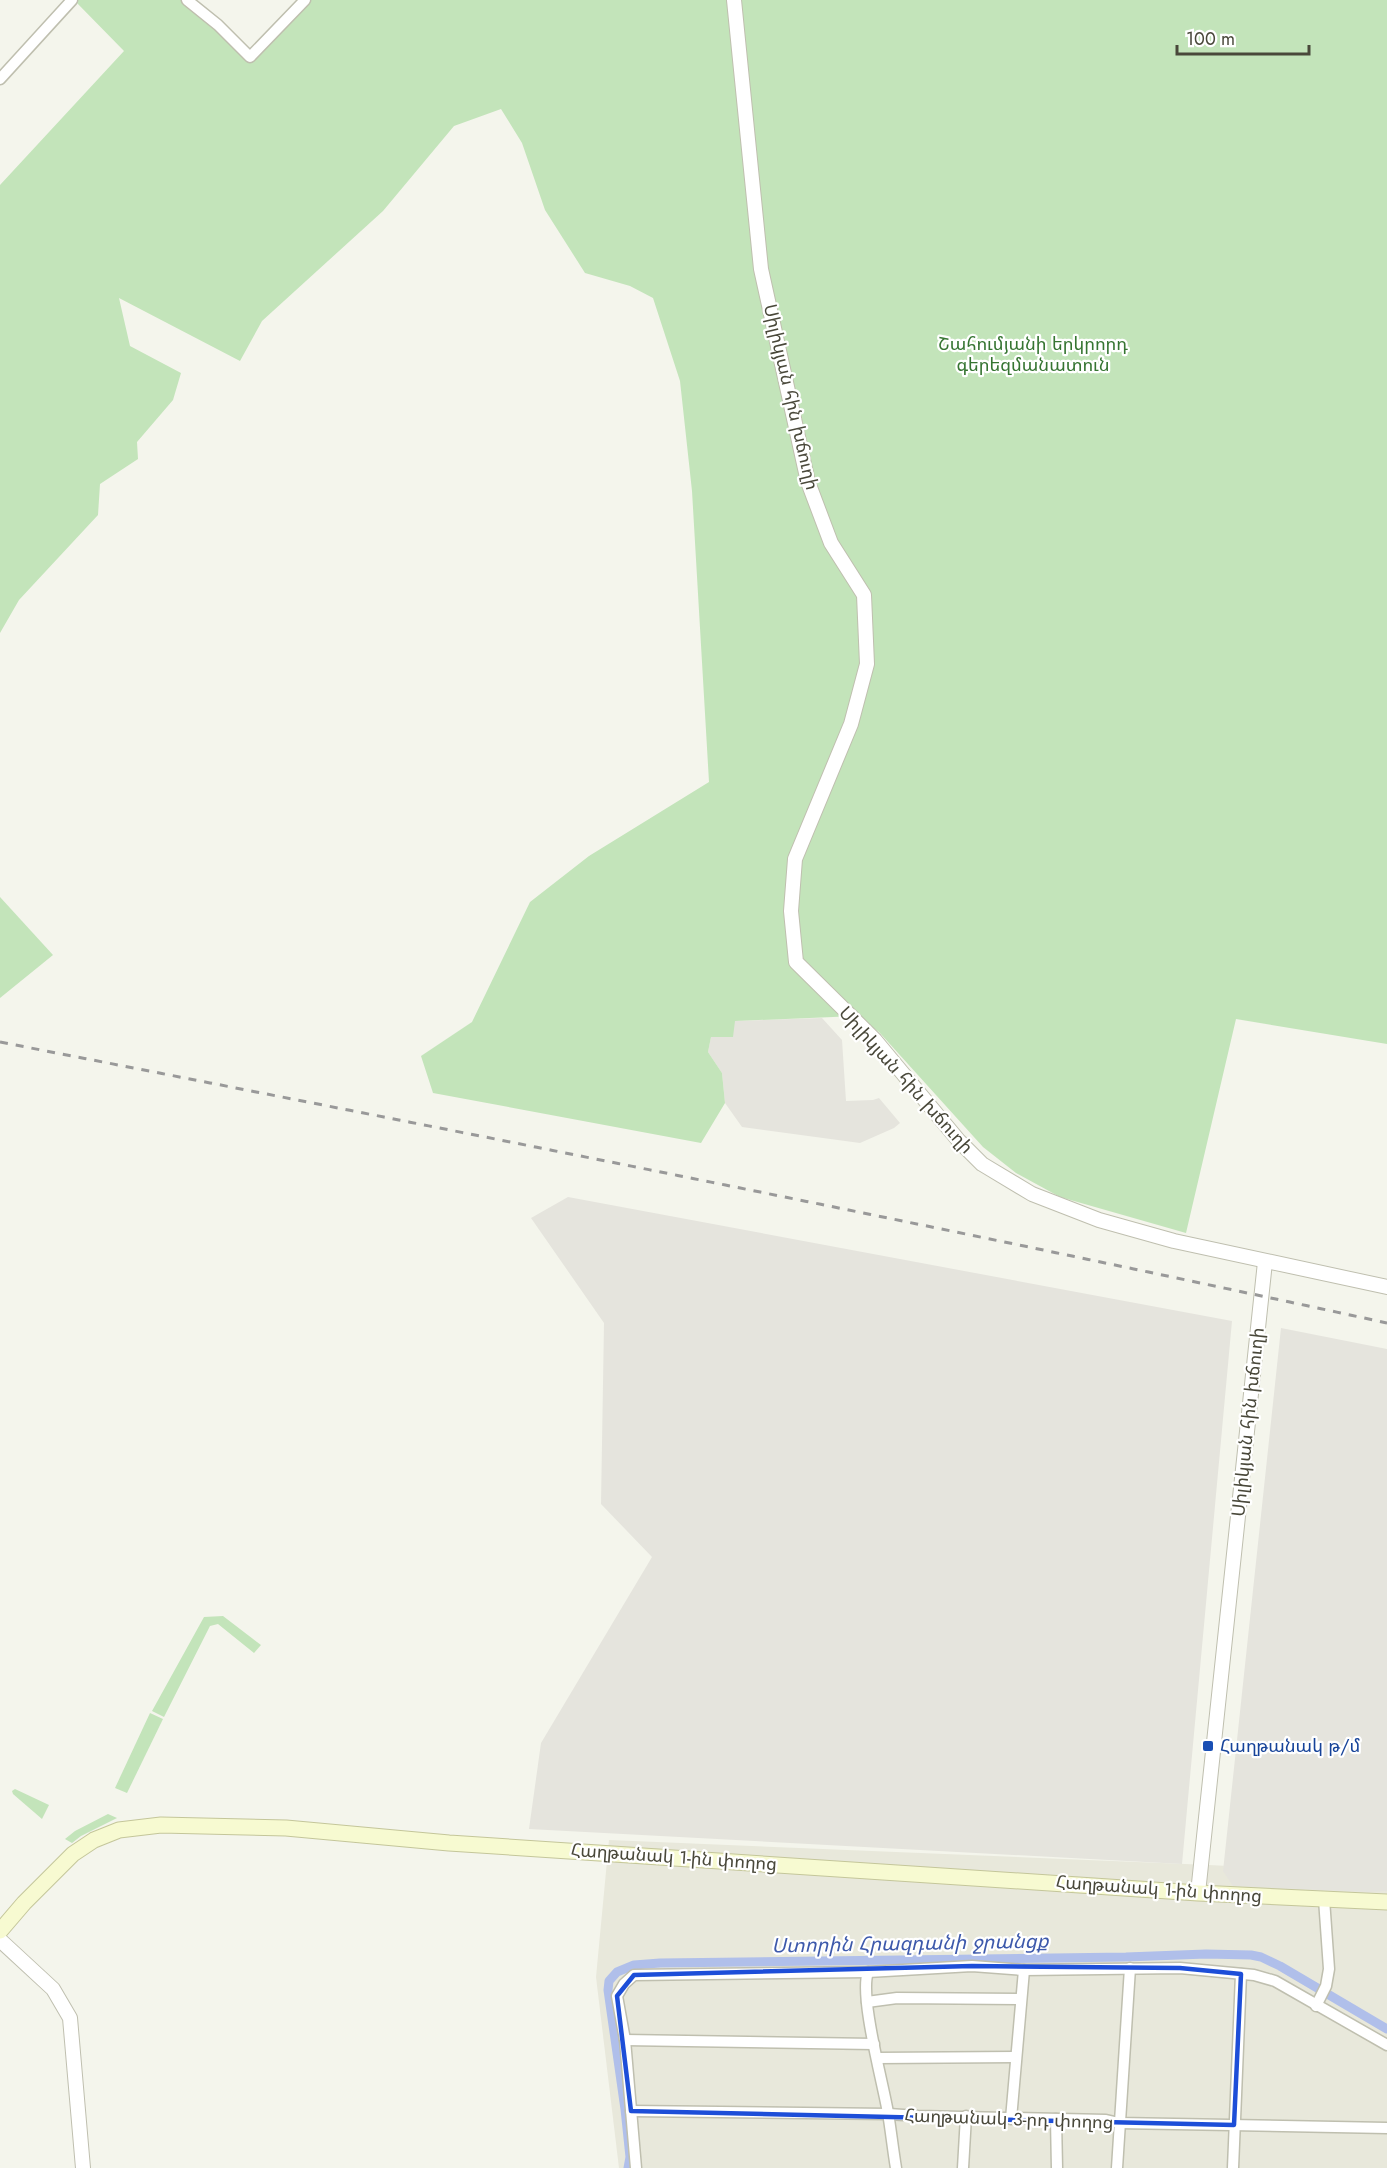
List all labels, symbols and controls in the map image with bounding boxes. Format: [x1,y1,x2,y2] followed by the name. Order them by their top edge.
[1177,18,1309,56] scale bar
[1186,26,1235,52] text: 100 m
[757,301,825,493] street label: Սիլիկյան հին խճուղի
[938,331,1128,378] park label: Շահումյանի երկրորդ գերեզմանատուն
[833,1001,979,1159] street label: Սիլիկյան հին խճուղի
[1225,1326,1271,1518] street label: Սիլիկյան հին խճուղի
[1220,1733,1361,1759] place label: Հաղթանակ թ/մ
[1201,1739,1215,1753] marker: Հաղթանակ թ/մ
[570,1837,778,1877] street label: Հաղթանակ 1-ին փողոց
[1055,1869,1263,1909] street label: Հաղթանակ 1-ին փողոց
[771,1927,1050,1960] water label: Ստորին Հրազդանի ջրանցք
[904,2102,1114,2136] street label: Հաղթանակ 3-րդ փողոց

